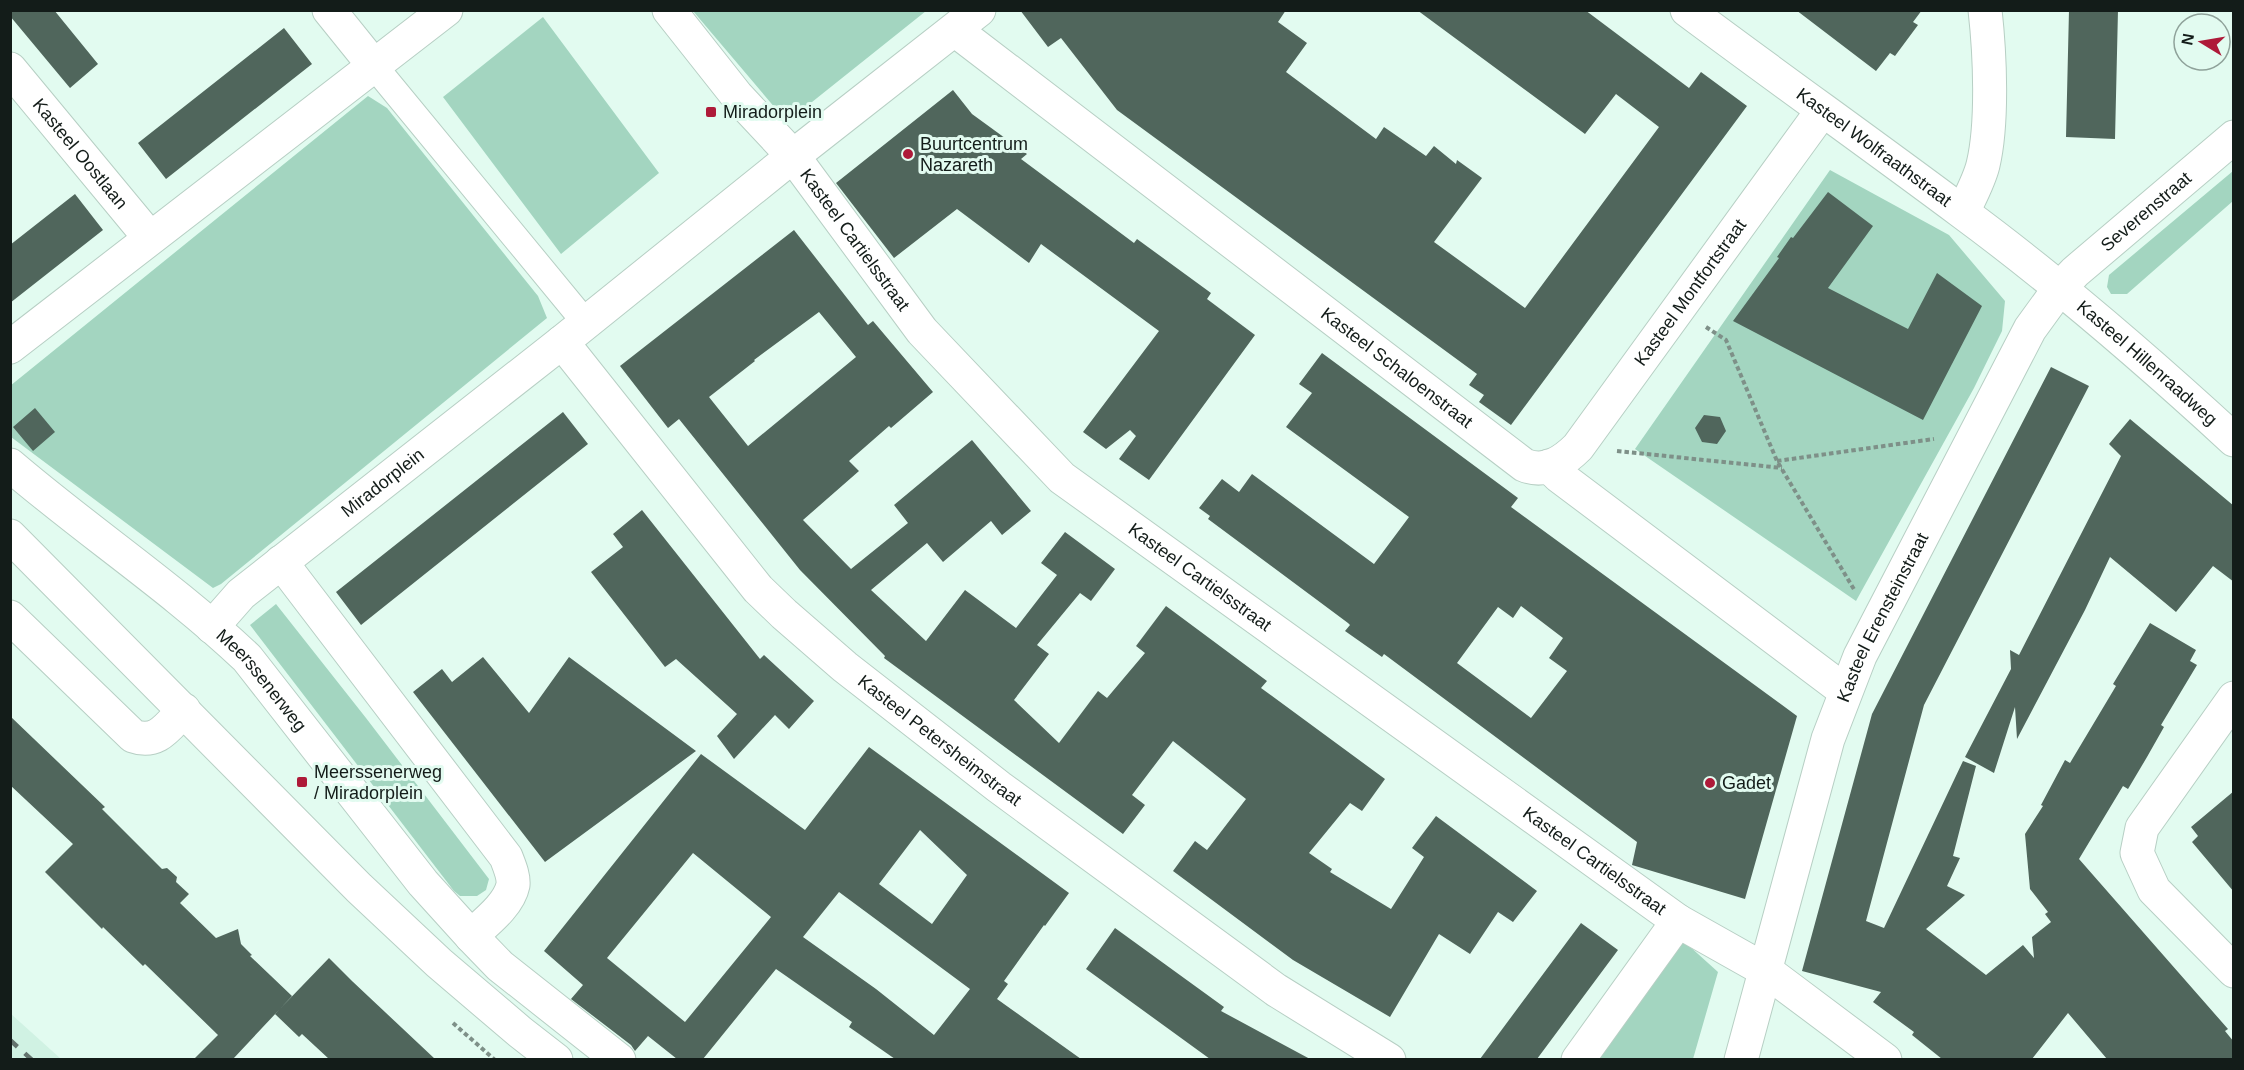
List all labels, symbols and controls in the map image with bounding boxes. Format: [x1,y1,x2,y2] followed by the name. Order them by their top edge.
[2172,12,2232,72] north arrow
[2178,32,2197,47] text: N
[1793,84,1955,211] street label: Kasteel Wolfraathstraat
[29,95,132,213] street label: Kasteel Oostlaan
[723,102,822,122] place label: Miradorplein
[704,105,718,119] marker: Miradorplein
[920,134,1028,175] place label: Buurtcentrum Nazareth
[901,147,915,161] marker: Buurtcentrum Nazareth
[796,165,914,315] street label: Kasteel Cartielsstraat
[2097,168,2195,256] street label: Severenstraat
[1630,215,1750,370] street label: Kasteel Montfortstraat
[2073,296,2221,429] street label: Kasteel Hillenraadweg
[1317,303,1476,432] street label: Kasteel Schaloenstraat
[337,444,428,521] street label: Miradorplein
[1125,519,1275,635] street label: Kasteel Cartielsstraat
[1833,529,1932,705] street label: Kasteel Erensteinstraat
[212,625,311,735] street label: Meerssenerweg
[854,671,1025,810] street label: Kasteel Petersheimstraat
[314,762,442,803] place label: Meerssenerweg / Miradorplein
[1722,773,1771,793] place label: Gadet
[295,775,309,789] marker: Meerssenerweg / Miradorplein
[1703,776,1717,790] marker: Gadet
[1519,803,1670,919] street label: Kasteel Cartielsstraat

